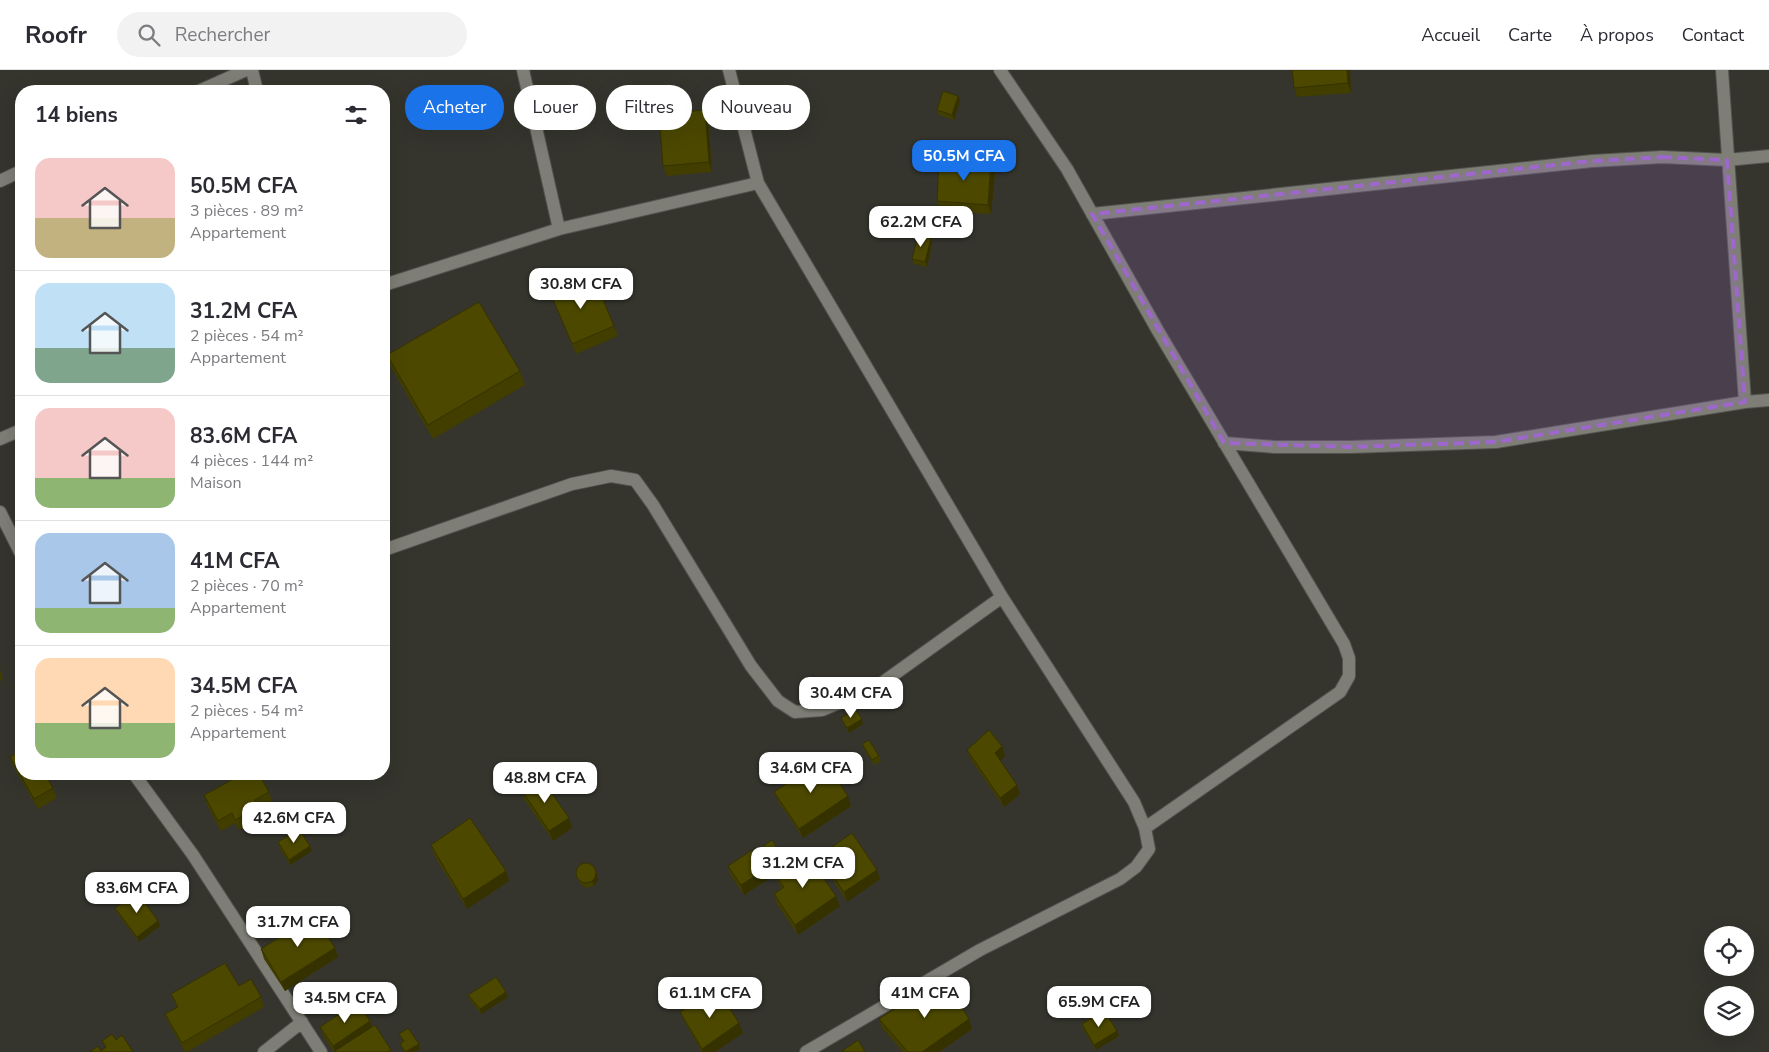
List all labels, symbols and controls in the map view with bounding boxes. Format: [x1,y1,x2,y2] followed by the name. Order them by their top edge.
[117,12,467,57] search box
[25,19,87,51] text: Roofr
[135,21,163,49] icon: search
[175,22,270,48] text: Rechercher
[1421,23,1480,47] text: Accueil
[1508,23,1552,47] text: Carte
[1580,23,1654,47] text: À propos
[1682,23,1744,47] text: Contact
[405,85,504,130] chip: Acheter
[514,85,596,130] chip: Louer
[606,85,692,130] chip: Filtres
[702,85,810,130] chip: Nouveau
[35,101,118,129] text: 14 biens
[342,101,370,129] icon: filters
[907,140,1021,182] pin: 50.5M CFA
[923,145,1005,167] text: 50.5M CFA
[190,172,297,200] text: 50.5M CFA
[75,178,135,238] icon: home
[190,200,304,222] text: 3 pièces · 89 m²
[864,206,978,248] pin: 62.2M CFA
[880,211,962,233] text: 62.2M CFA
[190,222,286,244] text: Appartement
[524,268,638,310] pin: 30.8M CFA
[540,273,622,295] text: 30.8M CFA
[190,297,297,325] text: 31.2M CFA
[75,303,135,363] icon: home
[190,325,304,347] text: 2 pièces · 54 m²
[190,347,286,369] text: Appartement
[190,422,297,450] text: 83.6M CFA
[75,428,135,488] icon: home
[190,450,313,472] text: 4 pièces · 144 m²
[190,472,242,494] text: Maison
[190,547,280,575] text: 41M CFA
[75,553,135,613] icon: home
[190,575,304,597] text: 2 pièces · 70 m²
[190,597,286,619] text: Appartement
[190,672,297,700] text: 34.5M CFA
[794,676,908,719] pin: 30.4M CFA
[75,678,135,738] icon: home
[810,682,892,704] text: 30.4M CFA
[190,700,304,722] text: 2 pièces · 54 m²
[190,722,286,744] text: Appartement
[754,752,868,794] pin: 34.6M CFA
[770,757,852,779] text: 34.6M CFA
[488,762,602,804] pin: 48.8M CFA
[504,767,586,789] text: 48.8M CFA
[237,802,351,844] pin: 42.6M CFA
[253,807,335,829] text: 42.6M CFA
[746,846,860,889] pin: 31.2M CFA
[762,852,844,874] text: 31.2M CFA
[80,872,194,914] pin: 83.6M CFA
[96,877,178,899] text: 83.6M CFA
[241,906,355,948] pin: 31.7M CFA
[257,911,339,933] text: 31.7M CFA
[1704,926,1754,1036] map controls
[1704,926,1754,976] button: locate
[653,976,767,1019] pin: 61.1M CFA
[879,976,971,1019] pin: 41M CFA
[288,982,402,1024] pin: 34.5M CFA
[669,982,751,1004] text: 61.1M CFA
[891,982,959,1004] text: 41M CFA
[1042,986,1156,1028] pin: 65.9M CFA
[1704,986,1754,1036] button: layers
[304,987,386,1009] text: 34.5M CFA
[1058,991,1140,1013] text: 65.9M CFA

